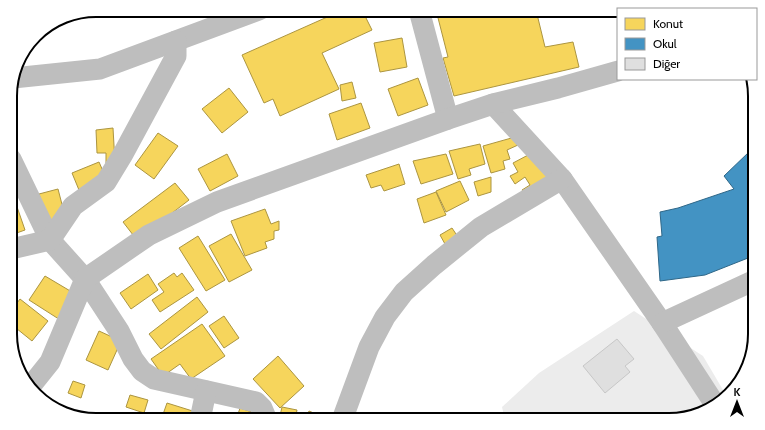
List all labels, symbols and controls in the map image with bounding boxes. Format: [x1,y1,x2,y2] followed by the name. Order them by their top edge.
[617,8,757,80] legend
[653,16,683,31] text: Konut
[653,36,677,51] text: Okul
[653,56,680,71] text: Diğer
[717,382,757,422] north arrow
[734,385,741,399] text: K

